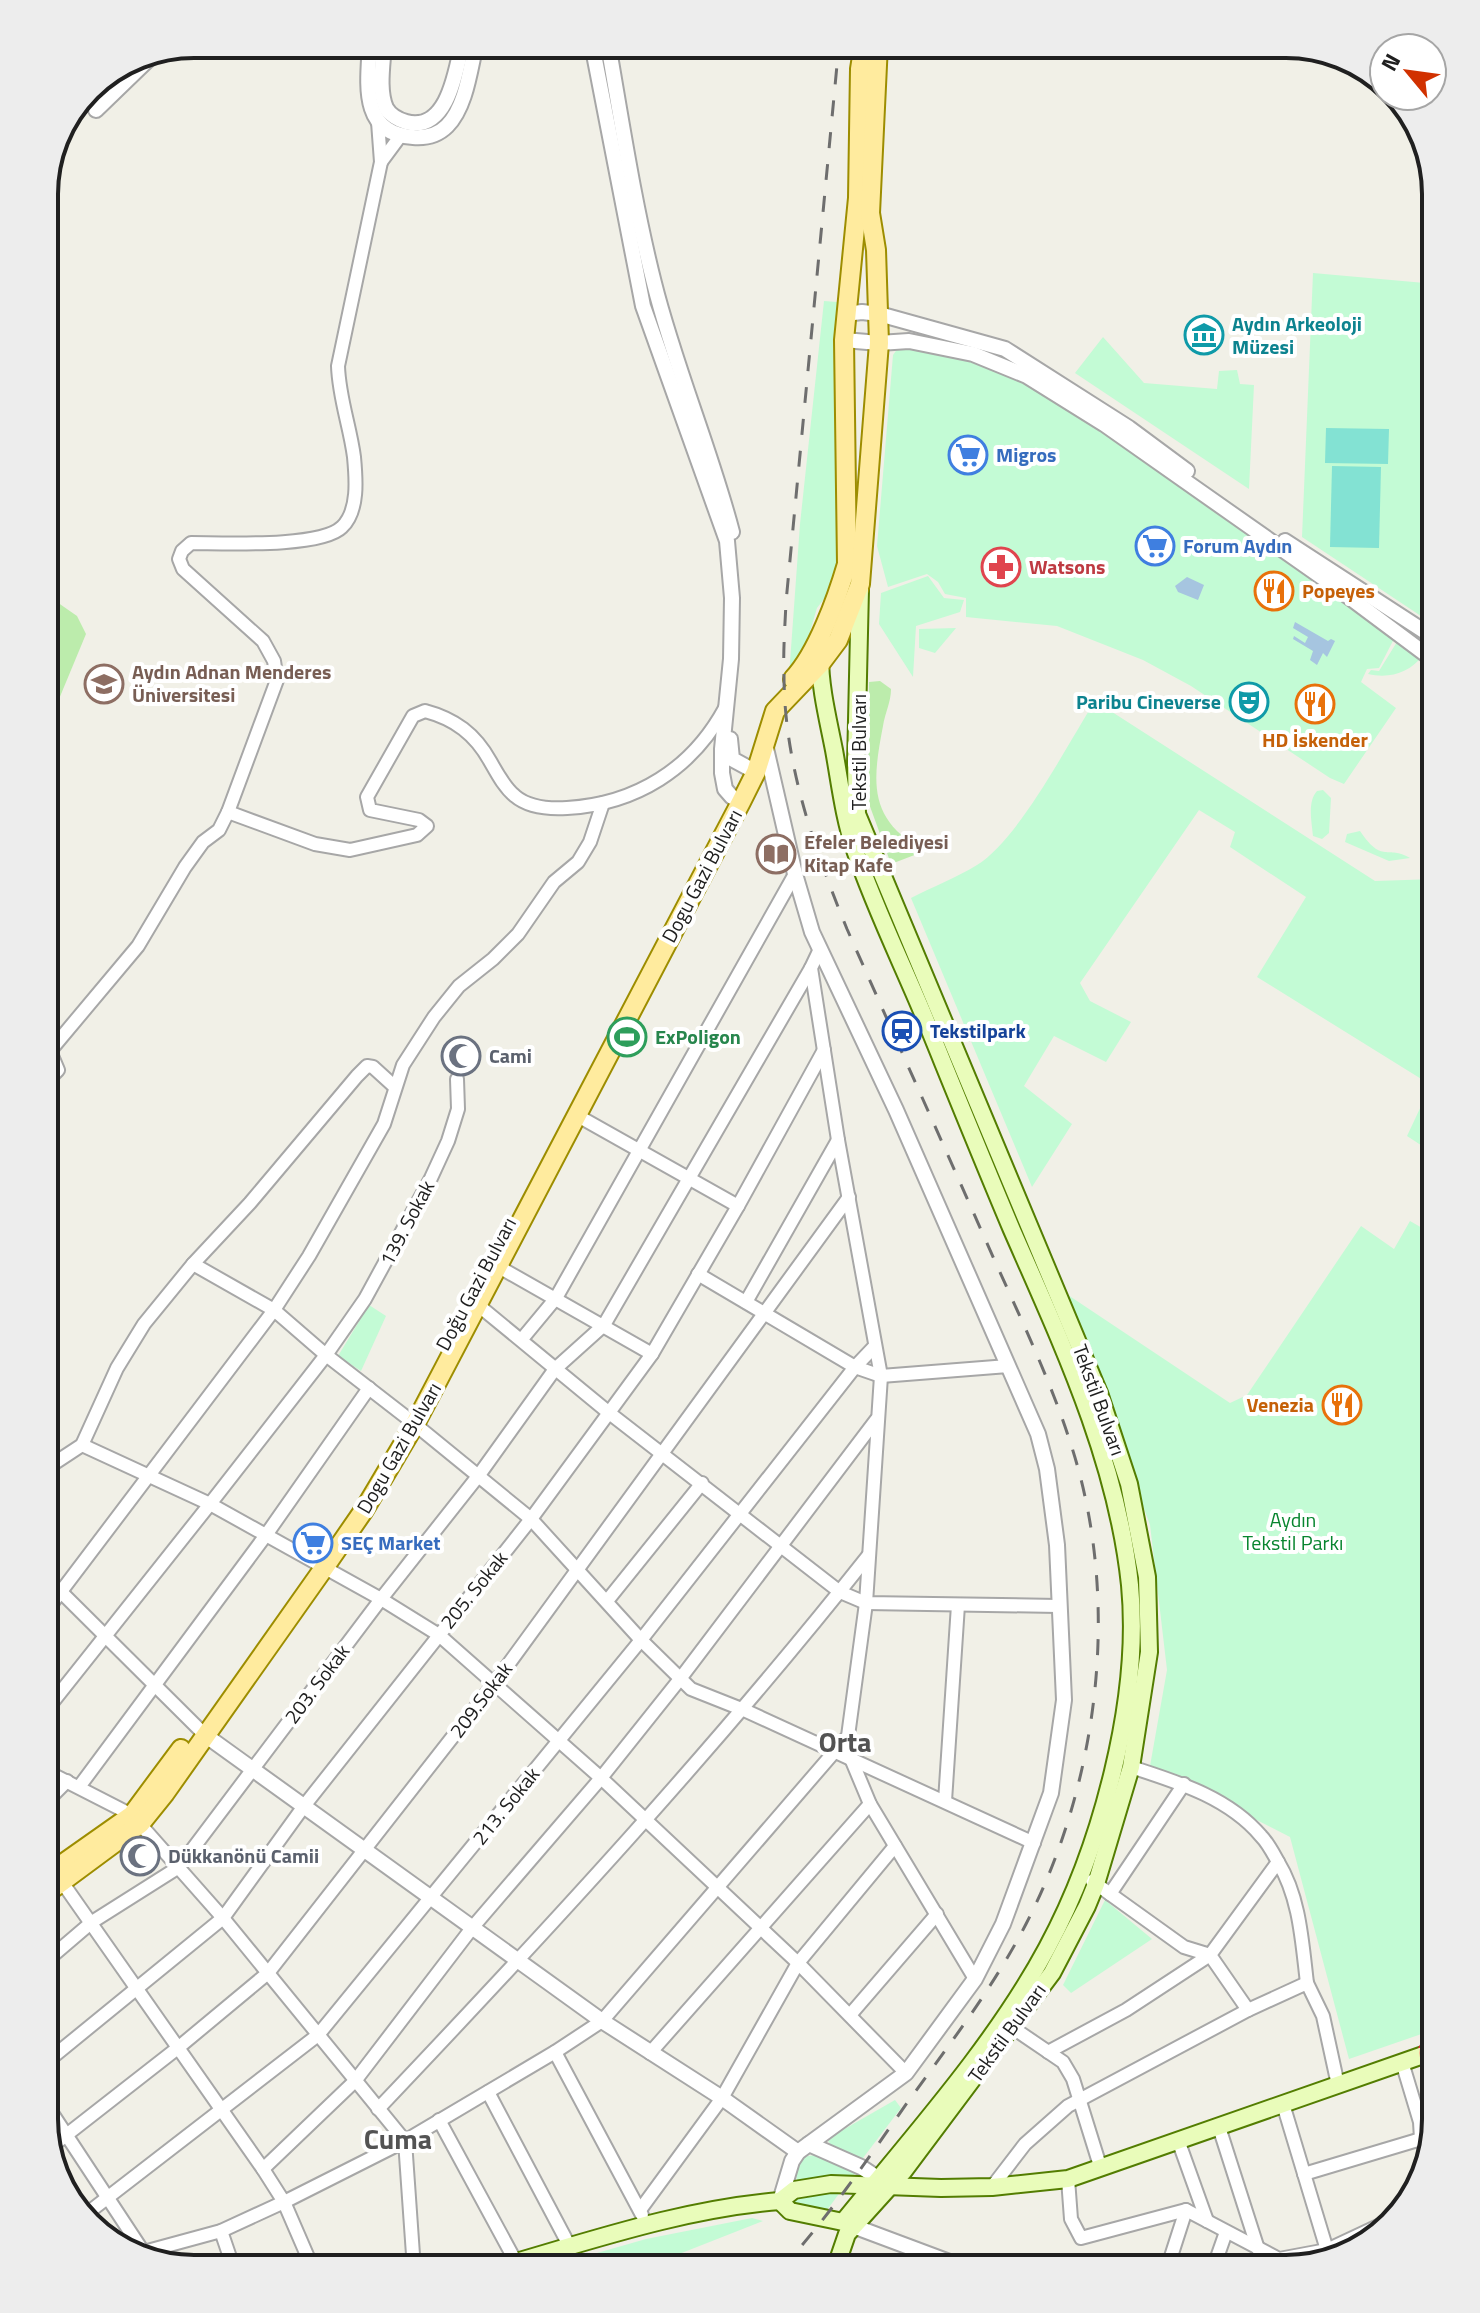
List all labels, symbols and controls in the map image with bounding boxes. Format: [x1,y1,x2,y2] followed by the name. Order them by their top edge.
[1368,32,1448,112] north arrow
[1372,47,1409,77] text: N
[1232,308,1362,362] place label: Aydın Arkeoloji Müzesi
[1183,314,1225,356] museum icon: Aydın Arkeoloji Müzesi
[947,434,989,476] supermarket icon: Migros
[996,439,1057,470] place label: Migros
[1134,525,1176,567] supermarket icon: Forum Aydın
[1183,530,1292,561] place label: Forum Aydın
[980,546,1022,588] pharmacy icon: Watsons
[1029,551,1105,582] place label: Watsons
[1253,570,1295,612] restaurant icon: Popeyes
[1302,575,1375,606] place label: Popeyes
[132,656,331,710] place label: Aydın Adnan Menderes Üniversitesi
[83,663,125,705] school or university icon: Aydın Adnan Menderes Üniversitesi
[1228,681,1270,723] theatre icon: Paribu Cineverse
[1294,683,1336,725] restaurant icon: HD İskender
[1076,686,1221,717] place label: Paribu Cineverse
[843,694,874,810] street label: Tekstil Bulvarı
[1262,724,1368,755] place label: HD İskender
[653,803,750,948] street label: Dogu Gazi Bulvarı
[804,826,949,880] place label: Efeler Belediyesi Kitap Kafe
[755,833,797,875] library icon: Efeler Belediyesi Kitap Kafe
[881,1010,923,1052] station icon: Tekstilpark
[930,1015,1026,1046] place label: Tekstilpark
[606,1016,648,1058] sports icon: ExPoligon
[655,1021,741,1052] place label: ExPoligon
[440,1035,482,1077] mosque icon: Cami
[489,1040,532,1071] place label: Cami
[371,1174,442,1271] street label: 139. Sokak
[427,1211,524,1356] street label: Doğu Gazi Bulvarı
[1065,1340,1134,1460] street label: Tekstil Bulvarı
[348,1376,449,1519] street label: Dogu Gazi Bulvarı
[1321,1384,1363,1426] restaurant icon: Venezia
[1247,1389,1314,1420] place label: Venezia
[1243,1504,1343,1558] park label: Aydın Tekstil Parkı
[292,1522,334,1564] supermarket icon: SEÇ Market
[341,1527,441,1558] place label: SEÇ Market
[432,1544,515,1636] street label: 205. Sokak
[276,1637,357,1730] street label: 203. Sokak
[442,1655,520,1744] street label: 209.Sokak
[818,1720,872,1763] district label: Orta
[464,1760,547,1852] street label: 213. Sokak
[119,1835,161,1877] mosque icon: Dükkanönü Camii
[168,1840,319,1871] place label: Dükkanönü Camii
[960,1976,1053,2089] street label: Tekstil Bulvarı
[364,2117,432,2160] district label: Cuma

